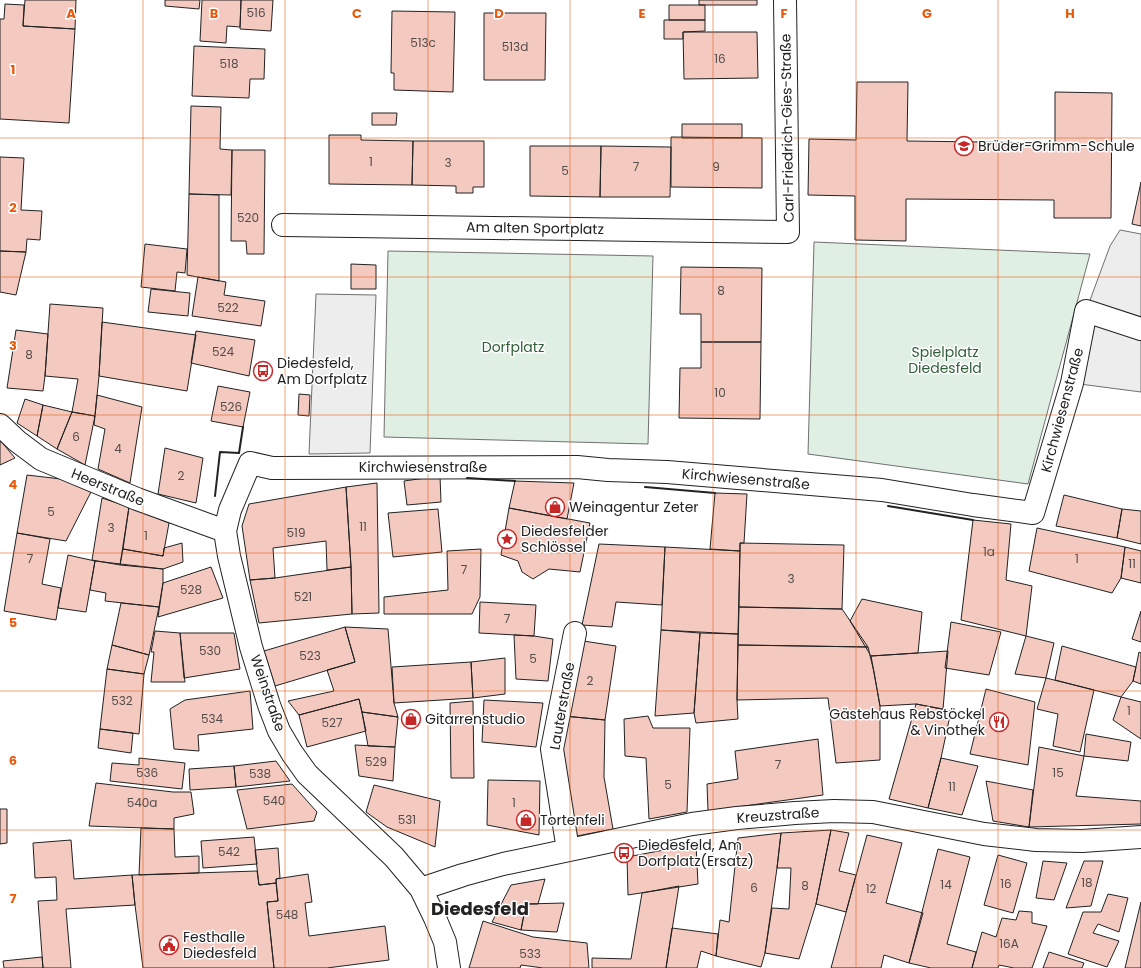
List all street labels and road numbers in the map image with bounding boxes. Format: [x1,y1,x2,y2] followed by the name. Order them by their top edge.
[775,33,799,222] street label: Carl-Friedrich-Gies-Straße
[466,217,604,239] street label: Am alten Sportplatz
[1036,345,1088,475] street label: Kirchwiesenstraße
[359,457,487,477] street label: Kirchwiesenstraße
[68,463,148,511] street label: Heerstraße
[681,463,811,495] street label: Kirchwiesenstraße
[246,652,291,734] street label: Weinstraße
[544,660,580,751] street label: Lauterstraße
[736,802,820,828] street label: Kreuzstraße

